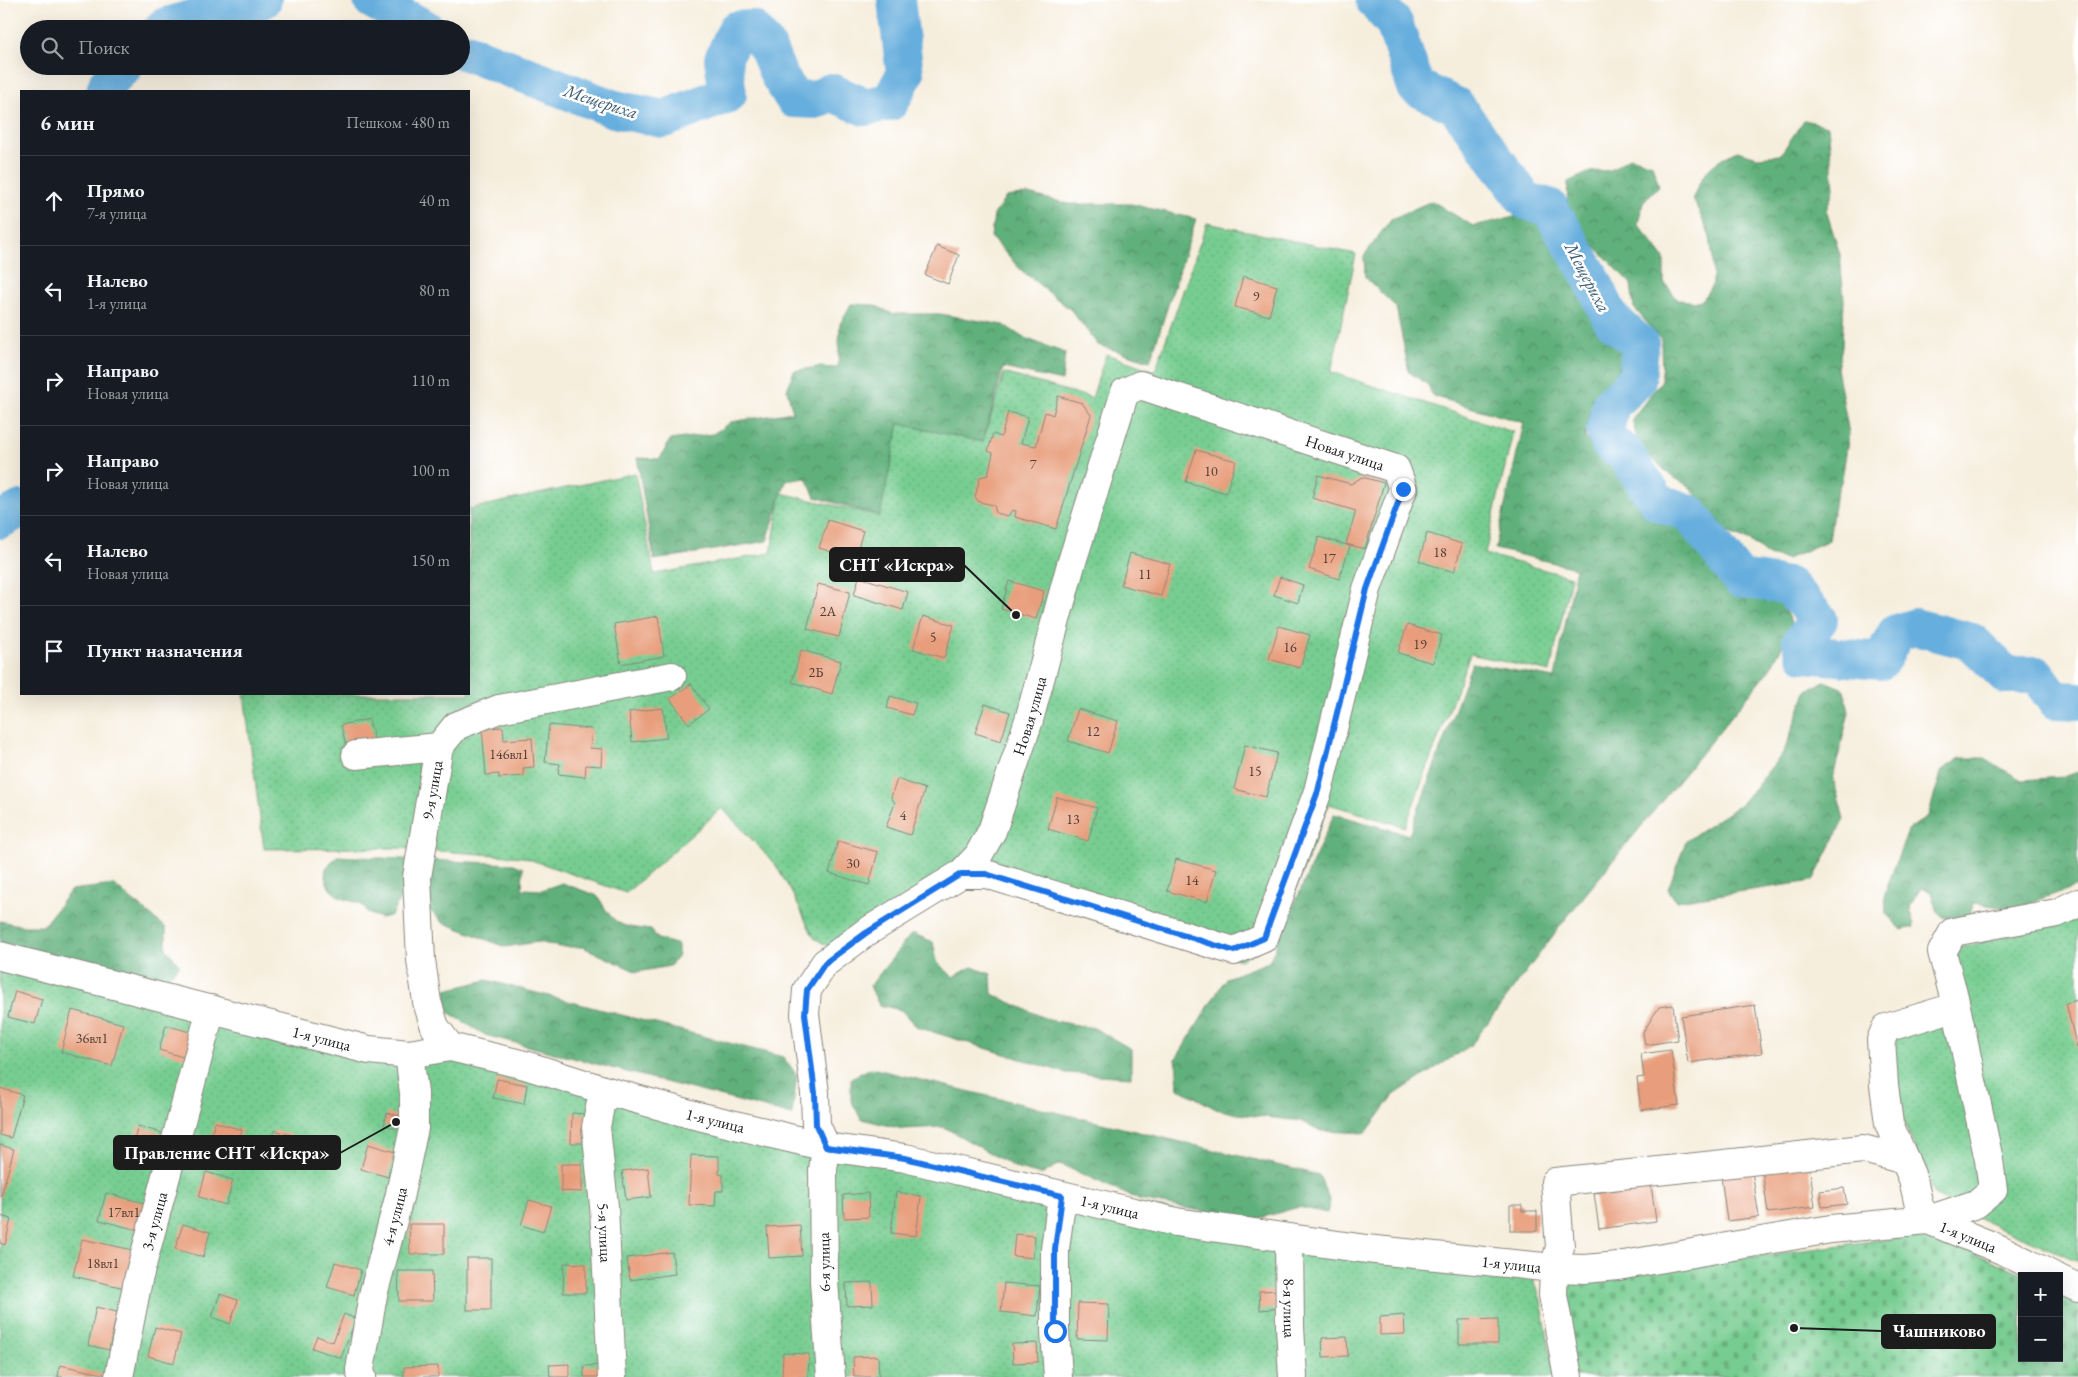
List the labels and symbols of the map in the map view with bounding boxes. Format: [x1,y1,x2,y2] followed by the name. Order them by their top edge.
[560,78,641,125] water label: Мещериха
[1559,237,1616,317] water label: Мещериха
[1253,287,1260,305] house number: 9
[1303,430,1388,475] street label: Новая улица
[1030,455,1037,473] house number: 7
[1204,462,1218,480] house number: 10
[1392,478,1415,501] route end
[1433,543,1447,561] house number: 18
[830,548,964,581] callout: СНТ «Искра»
[1322,549,1336,567] house number: 17
[840,553,954,576] text: СНТ «Искра»
[1138,565,1152,583] house number: 11
[820,602,837,620] house number: 2А
[930,628,936,646] house number: 5
[1413,635,1427,653] house number: 19
[1283,638,1297,656] house number: 16
[809,663,823,681] house number: 2Б
[1007,673,1051,758] street label: Новая улица
[1086,722,1100,740] house number: 12
[489,745,529,763] house number: 146вл1
[416,758,447,821] street label: 9-я улица
[1248,762,1262,780] house number: 15
[900,806,907,824] house number: 4
[1066,810,1080,828] house number: 13
[846,854,860,872] house number: 30
[1185,871,1199,889] house number: 14
[290,1020,354,1056] street label: 1-я улица
[76,1029,108,1047] house number: 36вл1
[684,1103,748,1138] street label: 1-я улица
[114,1136,340,1169] callout: Правление СНТ «Искра»
[124,1141,330,1164] text: Правление СНТ «Искра»
[376,1184,412,1248] street label: 4-я улица
[136,1189,172,1253] street label: 3-я улица
[1078,1189,1142,1224] street label: 1-я улица
[593,1202,617,1264] street label: 5-я улица
[108,1203,140,1221] house number: 17вл1
[1937,1215,2000,1257] street label: 1-я улица
[813,1231,835,1292] street label: 6-я улица
[1481,1250,1543,1277] street label: 1-я улица
[87,1254,119,1272] house number: 18вл1
[1279,1278,1301,1339] street label: 8-я улица
[1882,1315,1995,1348] callout: Чашниково
[1892,1319,1986,1342] text: Чашниково
[1044,1320,1067,1343] route start

